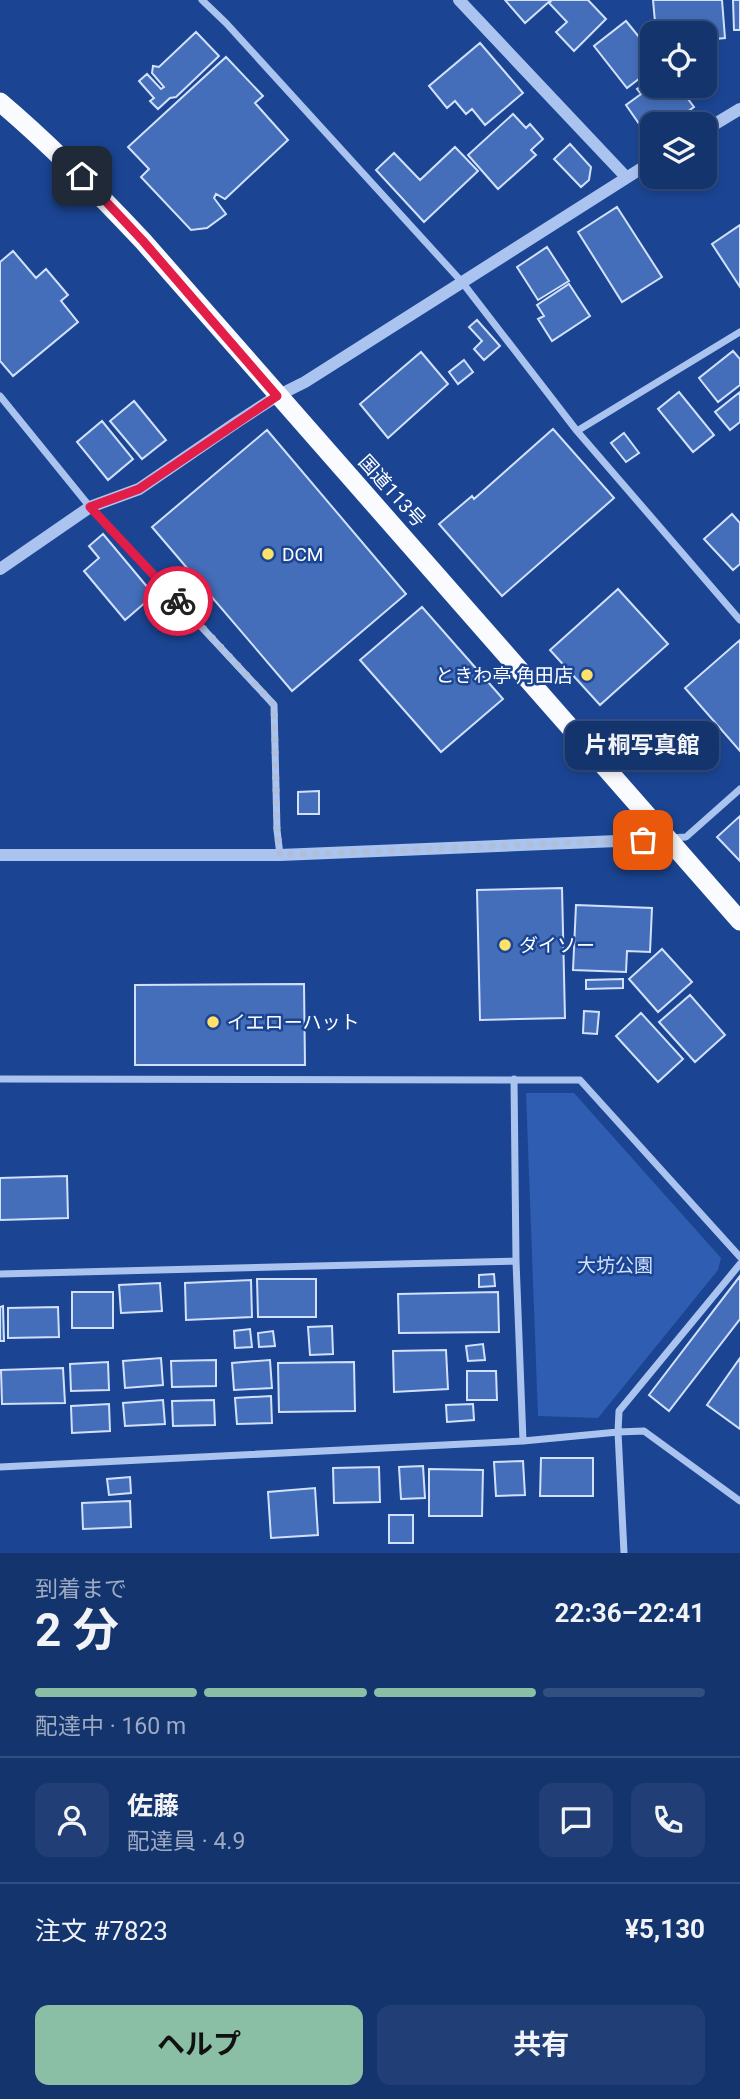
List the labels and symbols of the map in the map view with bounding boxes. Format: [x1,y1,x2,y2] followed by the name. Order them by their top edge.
[52,146,112,206] pin
[354,450,430,532] street label: 国道113号
[282,543,323,566] place label: DCM
[260,546,276,562] marker: DCM
[143,566,213,636] courier
[435,664,573,687] place label: ときわ亭 角田店
[579,667,595,683] marker: ときわ亭 角田店
[566,721,720,770] callout: 片桐写真館
[613,810,673,870] pin
[519,934,595,957] place label: ダイソー
[497,937,513,953] marker: ダイソー
[227,1011,359,1034] place label: イエローハット
[205,1014,221,1030] marker: イエローハット
[577,1254,653,1277] park label: 大坊公園

